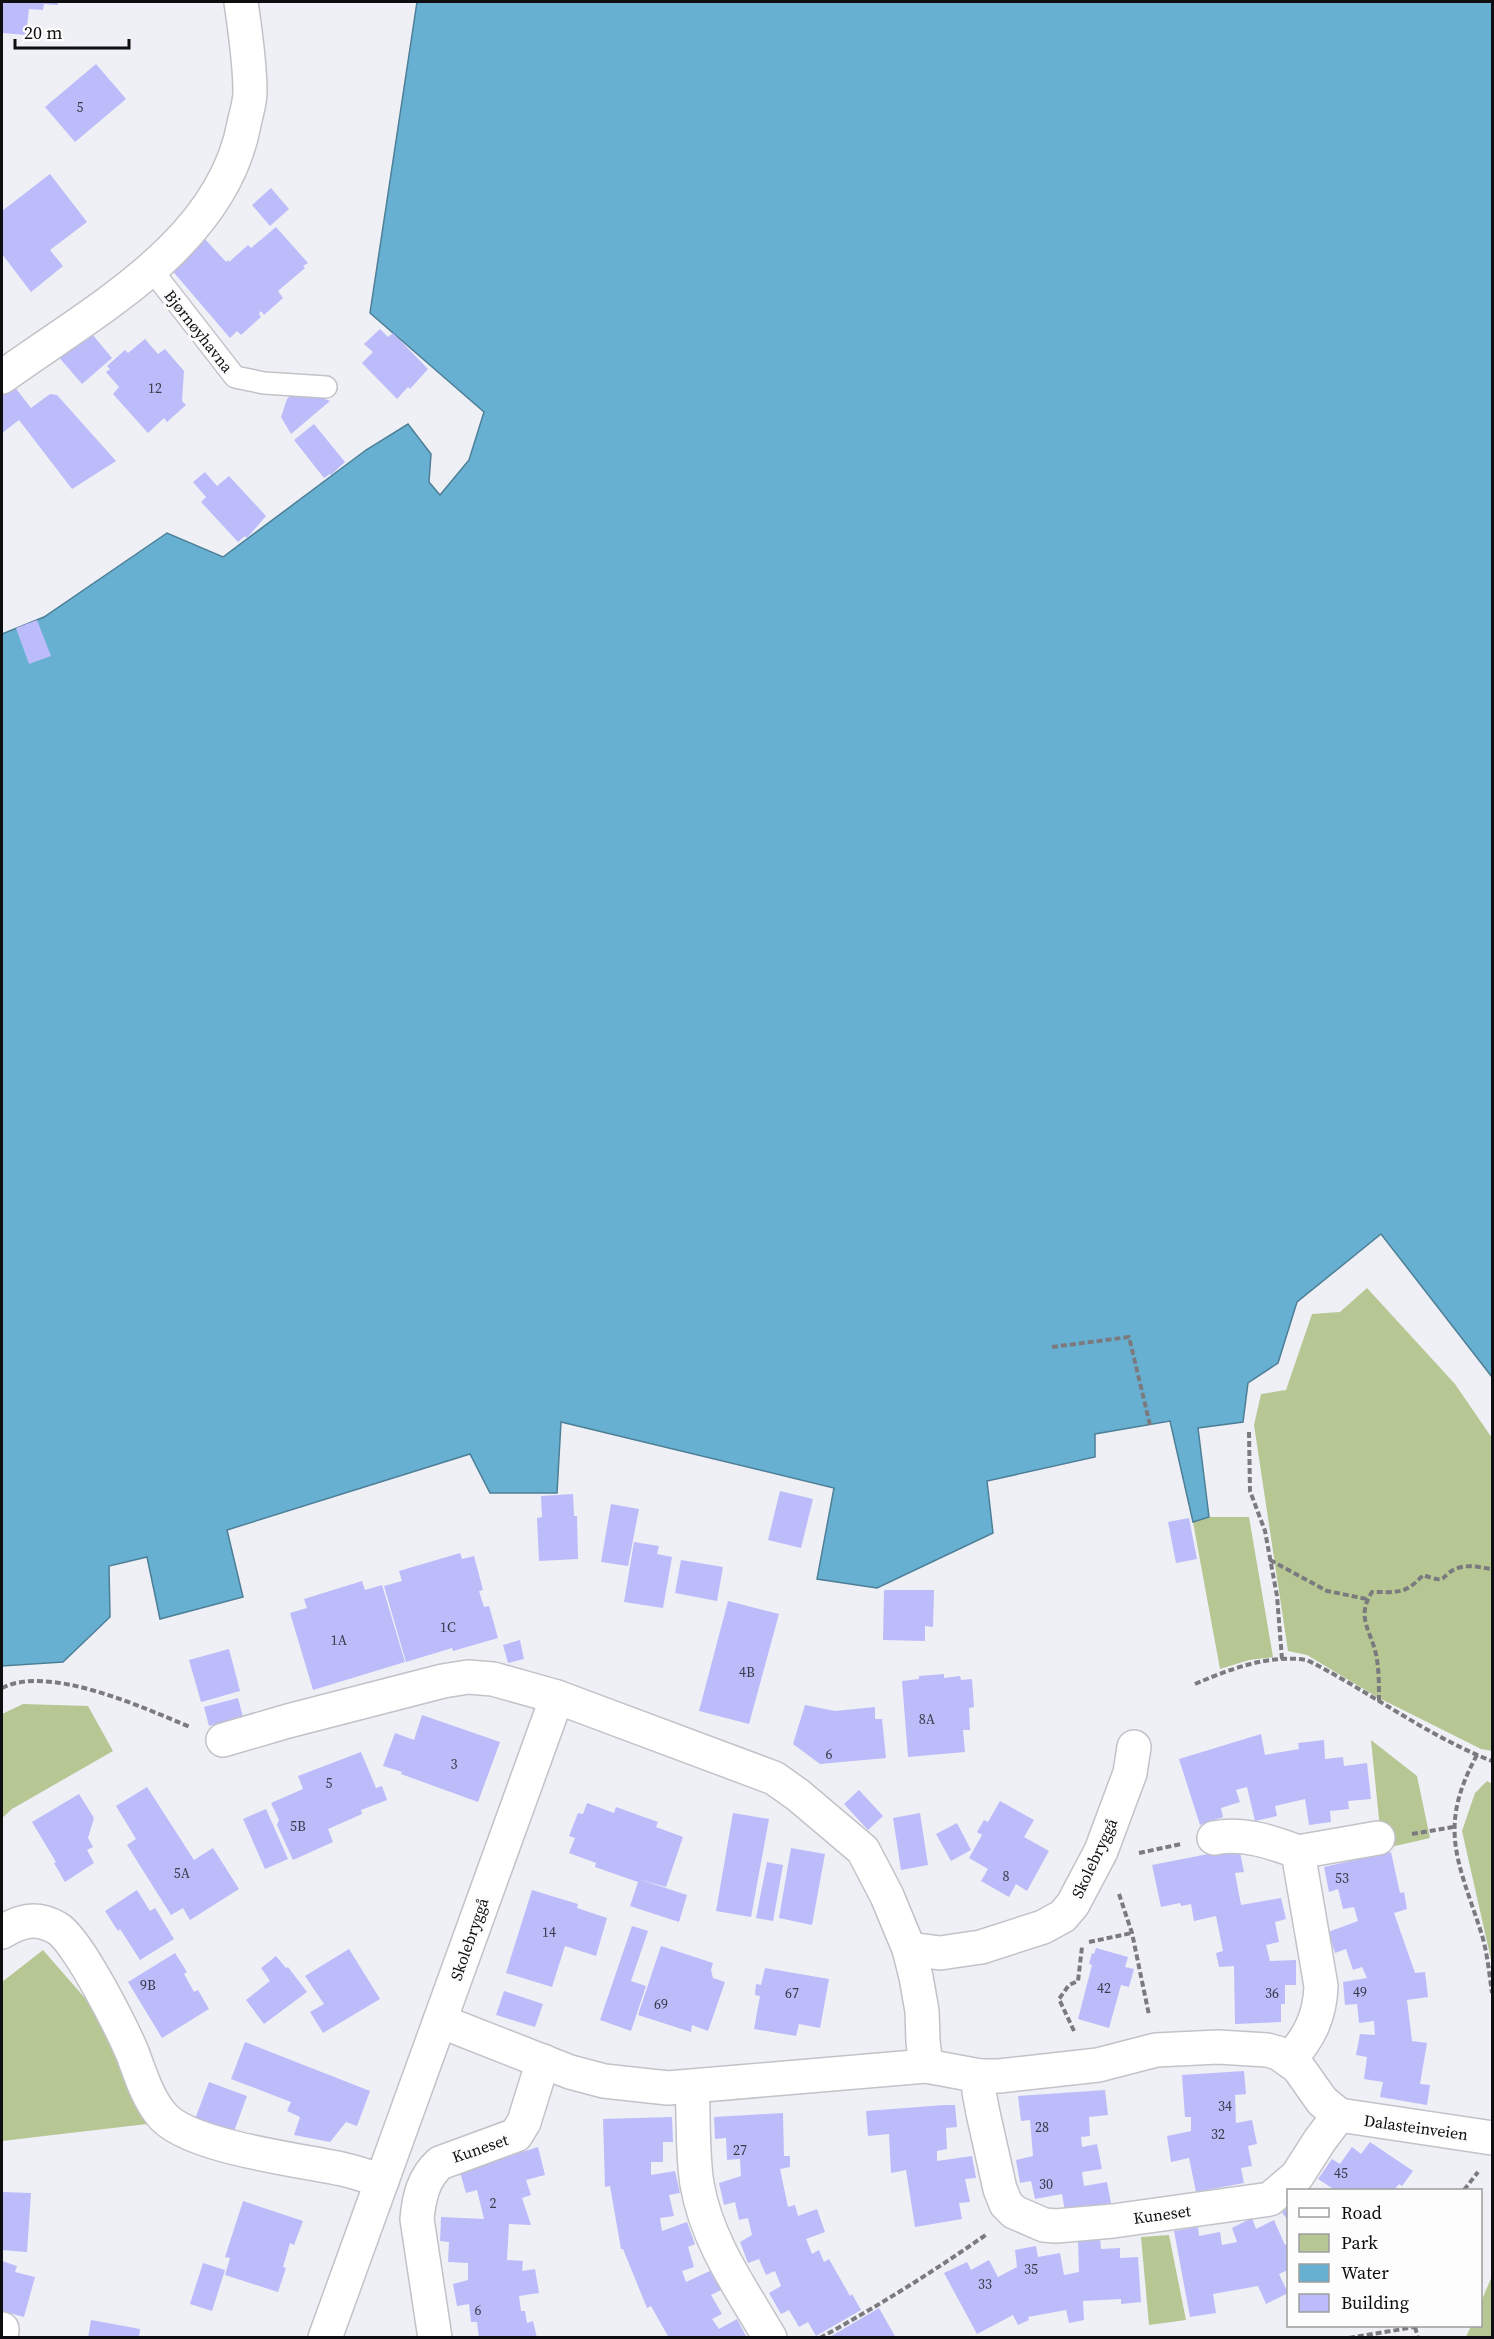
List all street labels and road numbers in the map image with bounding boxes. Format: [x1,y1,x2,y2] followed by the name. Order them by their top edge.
[160,285,239,378] street label: Bjørnøyhavna
[1066,1814,1123,1902] street label: Skolebryggå
[445,1894,494,1983] street label: Skolebryggå
[1362,2109,1470,2145] street label: Dalasteinveien
[449,2128,512,2168] street label: Kuneset
[1132,2199,1193,2229] street label: Kuneset

